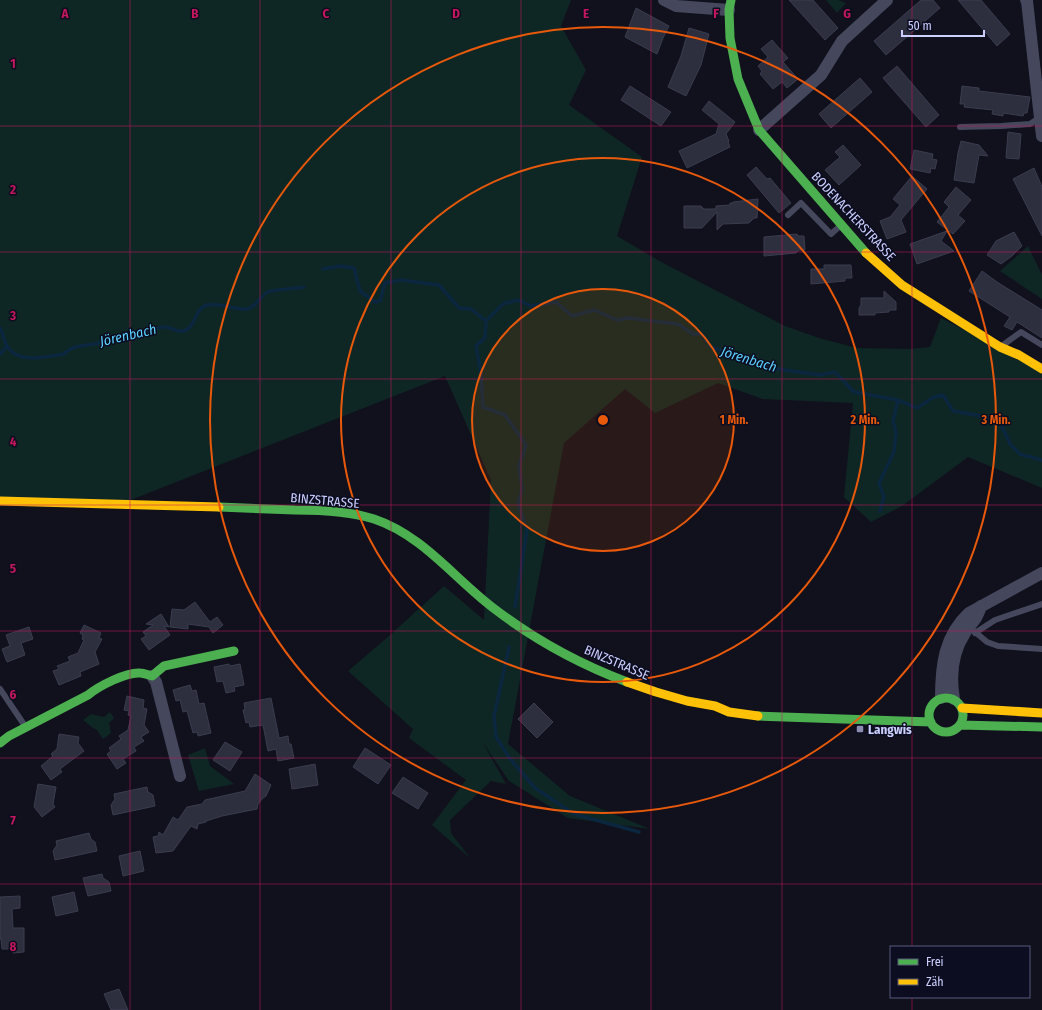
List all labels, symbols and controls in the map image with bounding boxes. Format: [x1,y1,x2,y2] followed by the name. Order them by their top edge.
[60,6,69,21] text: A
[191,6,199,21] text: B
[323,6,330,21] text: C
[452,6,460,21] text: D
[583,6,589,21] text: E
[713,6,719,21] text: F
[843,6,851,21] text: G
[902,12,984,38] scale bar
[908,19,932,33] text: 50 m
[10,56,16,71] text: 1
[809,169,899,264] street label: BODENACHERSTRASSE
[9,182,16,197] text: 2
[9,308,16,323] text: 3
[97,321,158,350] water label: Jörenbach
[718,343,779,376] water label: Jörenbach
[596,413,610,427] centre of rings
[720,413,748,427] text: 1 Min.
[850,413,880,427] text: 2 Min.
[981,413,1011,427] text: 3 Min.
[10,434,17,449] text: 4
[290,490,360,511] street label: BINZSTRASSE
[10,561,16,576] text: 5
[582,642,652,683] street label: BINZSTRASSE
[10,687,17,702] text: 6
[868,722,912,737] place label: Langwis
[855,724,865,734] marker: Langwis
[10,813,16,828] text: 7
[10,939,17,954] text: 8
[890,946,1030,998] legend
[926,955,944,969] text: Frei
[926,975,944,989] text: Zäh

